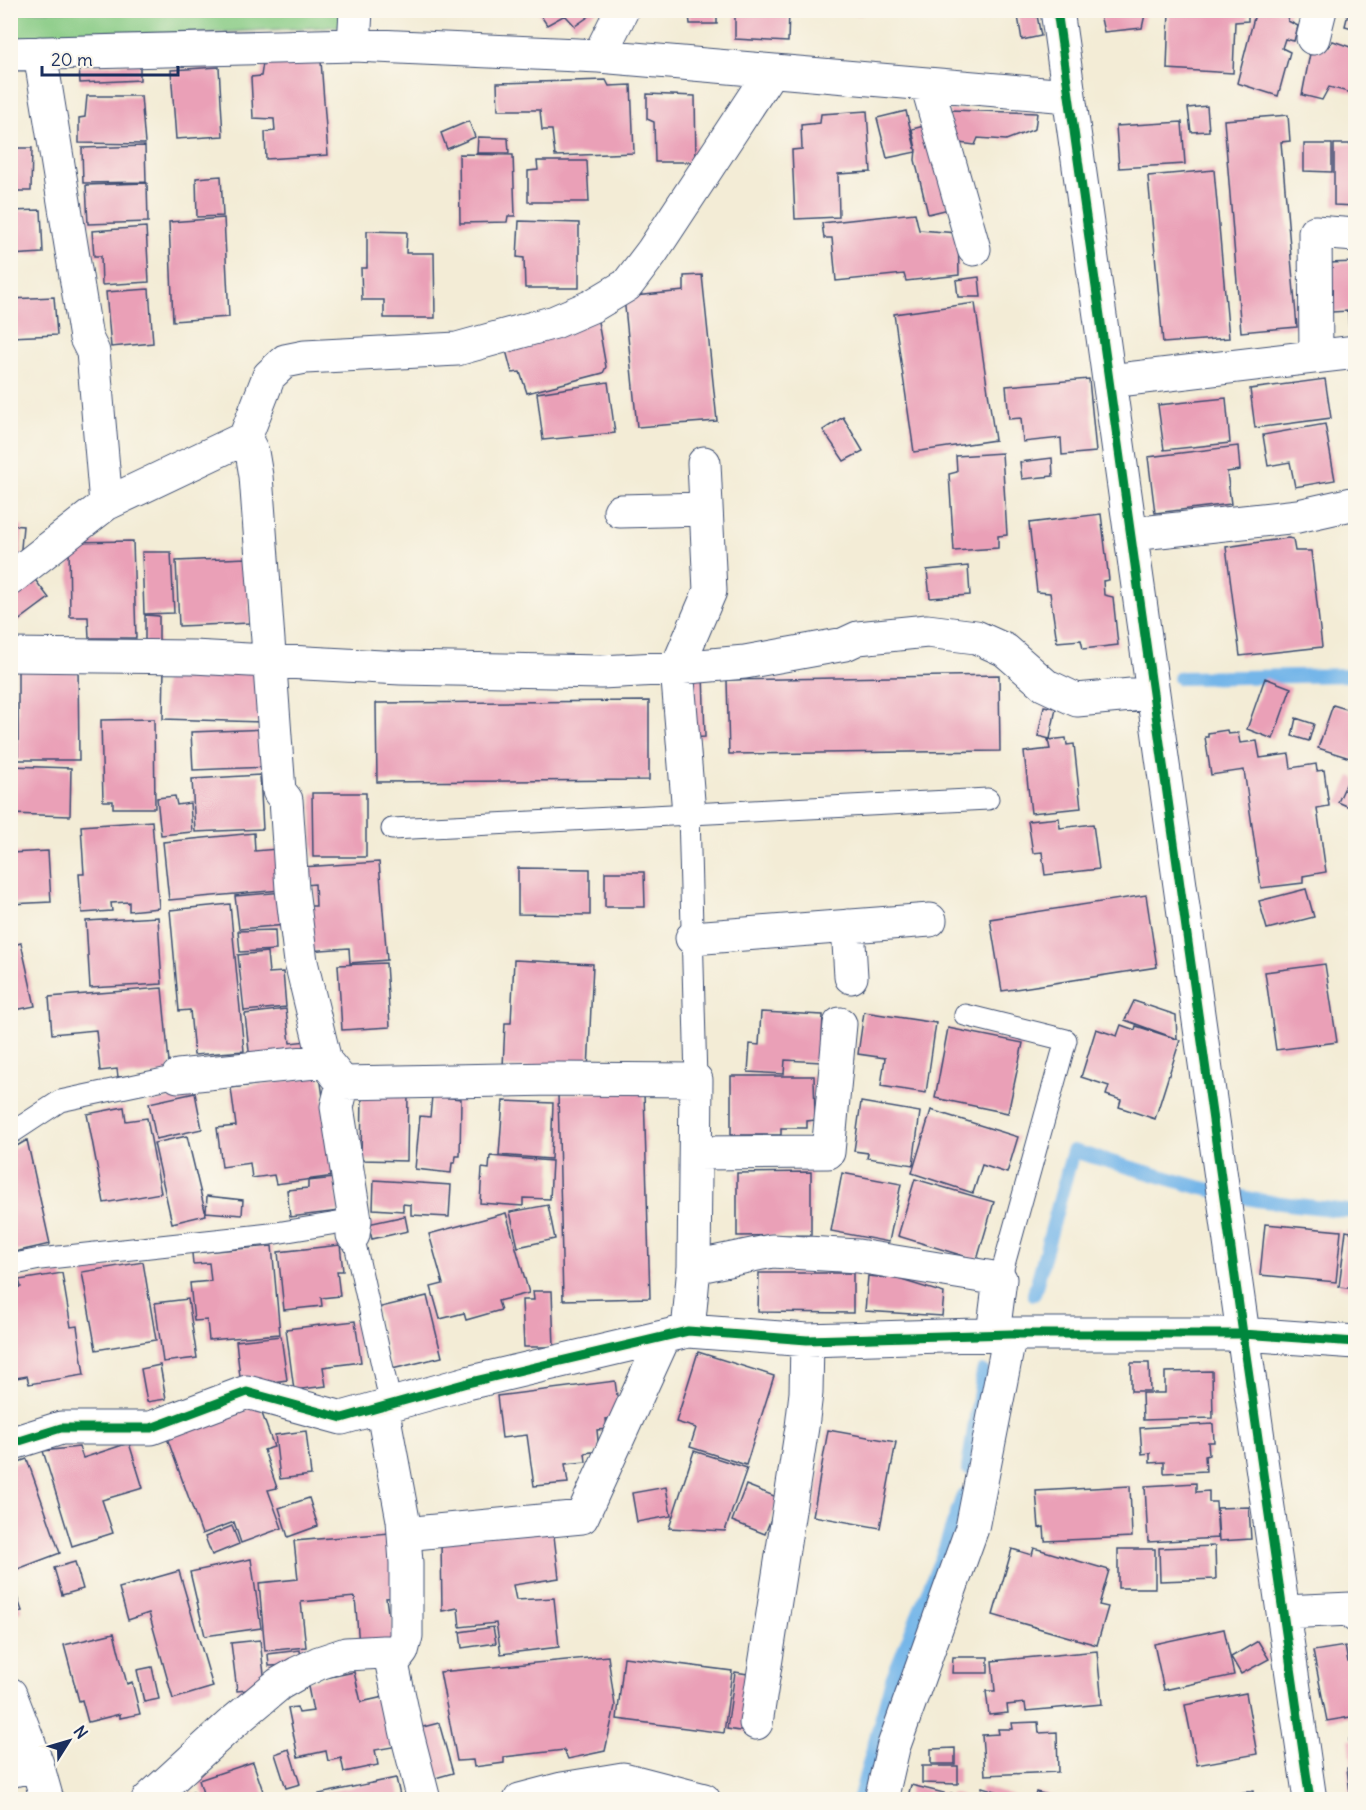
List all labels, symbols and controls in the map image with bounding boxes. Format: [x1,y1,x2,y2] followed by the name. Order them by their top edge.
[42,39,178,77] scale bar
[51,48,93,71] text: 20 m
[39,1711,99,1771] north arrow
[70,1722,92,1742] text: N

